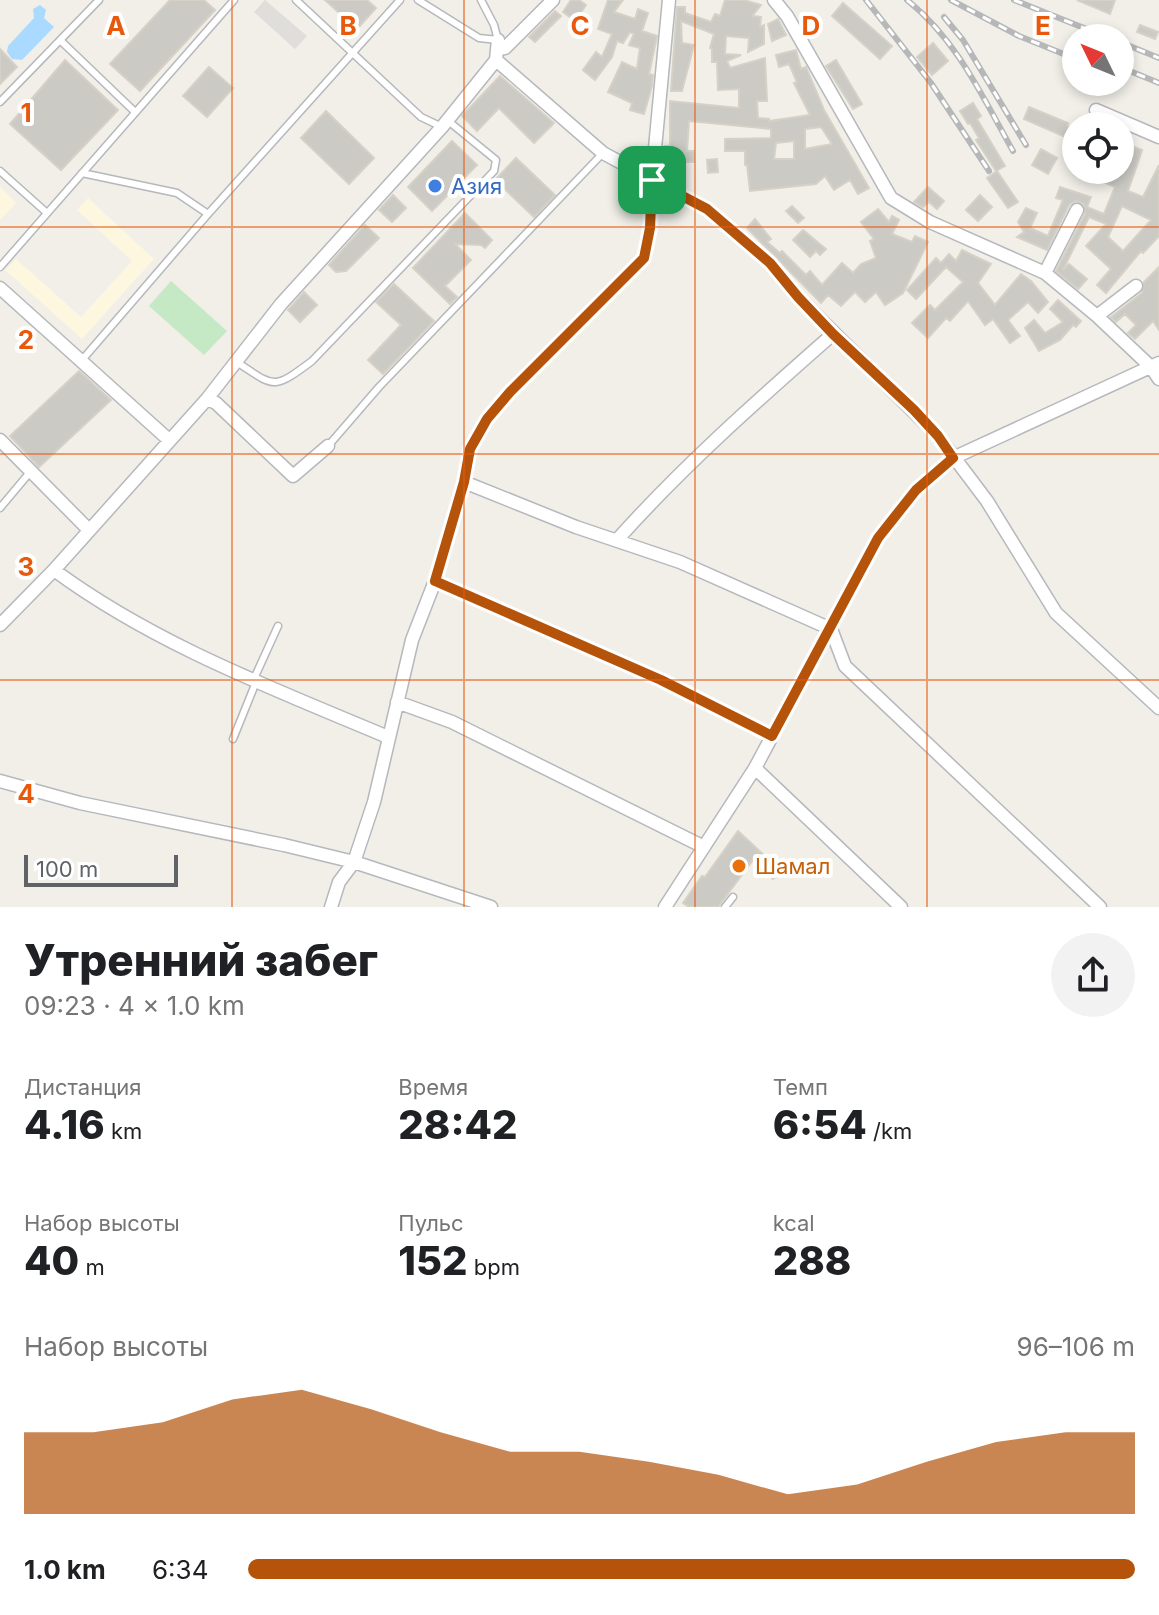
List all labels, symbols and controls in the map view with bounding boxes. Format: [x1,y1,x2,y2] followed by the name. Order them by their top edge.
[106,10,126,41] text: A
[339,10,357,41] text: B
[570,10,590,41] text: C
[802,10,820,41] text: D
[1035,10,1051,41] text: E
[1062,24,1134,96] north arrow
[1062,24,1134,184] map controls
[20,97,32,128] text: 1
[1062,112,1134,184] button: locate
[618,146,686,214] pin
[630,158,674,202] icon: arrive
[451,173,502,199] place label: Азия
[426,177,444,195] marker: Азия
[18,324,34,355] text: 2
[18,551,34,582] text: 3
[17,778,35,809] text: 4
[24,851,178,887] scale bar
[755,853,830,879] place label: Шамал
[36,856,98,882] text: 100 m
[730,857,748,875] marker: Шамал
[24,933,378,987] text: Утренний забег
[1051,933,1135,1017] button: share
[24,990,245,1021] text: 09:23 · 4 × 1.0 km
[24,1074,142,1100] text: Дистанция
[398,1074,468,1100] text: Время
[773,1074,828,1100] text: Темп
[24,1100,105,1149] text: 4.16
[398,1100,518,1149] text: 28:42
[773,1100,867,1149] text: 6:54
[105,1118,142,1144] text: km
[867,1118,912,1144] text: /km
[24,1210,180,1236] text: Набор высоты
[398,1210,464,1236] text: Пульс
[773,1210,815,1236] text: kcal
[24,1236,79,1285] text: 40
[398,1236,468,1285] text: 152
[773,1236,851,1285] text: 288
[79,1254,105,1280] text: m
[468,1254,520,1280] text: bpm
[24,1331,208,1362] text: Набор высоты
[1017,1331,1135,1362] text: 96–106 m
[24,1554,106,1585] text: 1.0 km
[152,1554,208,1585] text: 6:34

